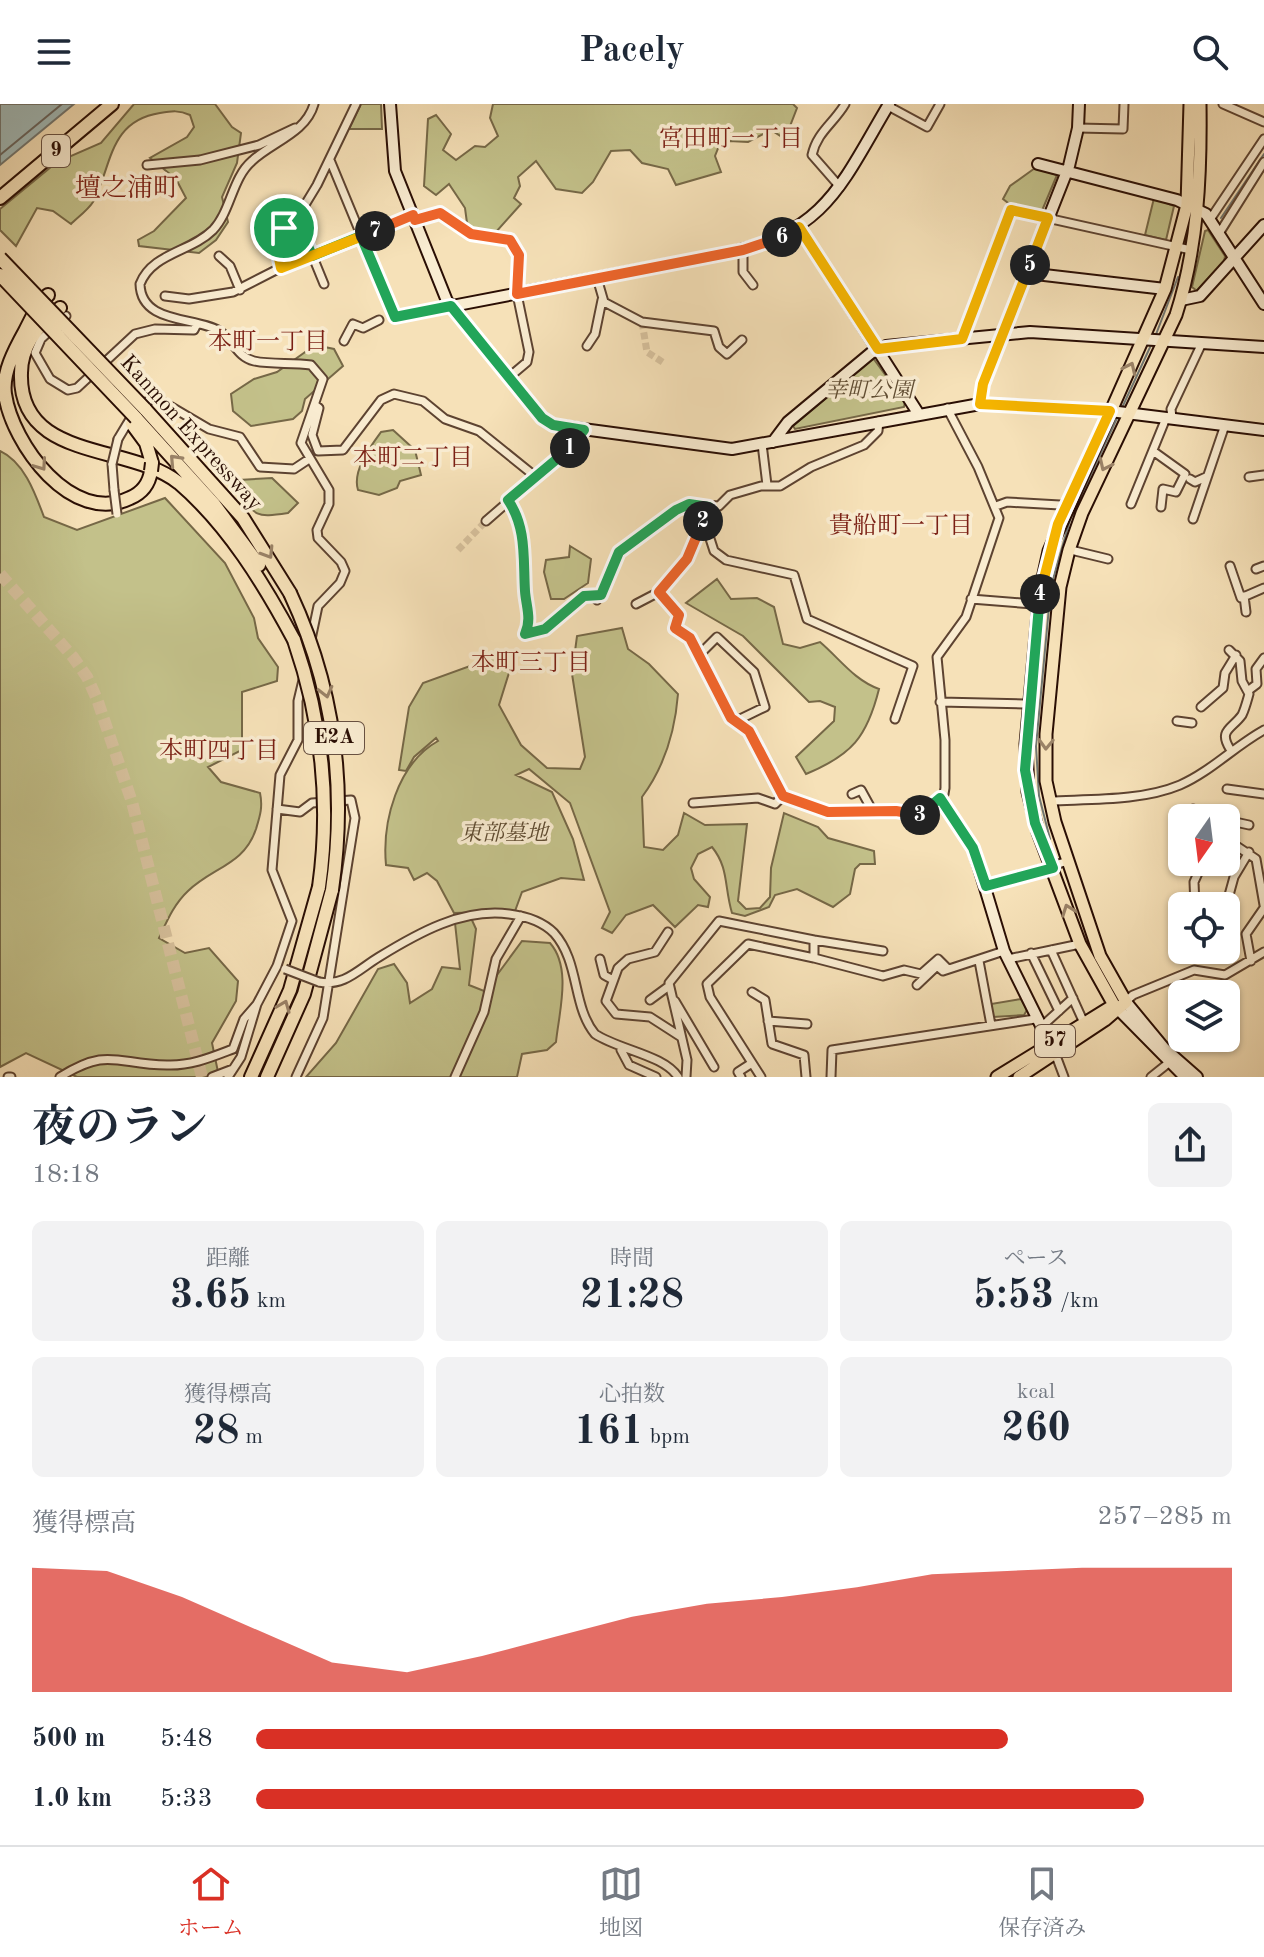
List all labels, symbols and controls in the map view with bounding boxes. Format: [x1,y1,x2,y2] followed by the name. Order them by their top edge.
[32,30,76,74] icon: menu
[1188,30,1232,74] icon: search
[579,34,685,70] text: Pacely
[659,125,803,152] district label: 宮田町一丁目
[42,135,70,167] road number: 9
[75,174,179,202] district label: 壇之浦町
[250,194,318,262] pin
[262,206,306,250] icon: arrive
[355,211,395,251] pin: 7
[762,217,802,257] pin: 6
[369,220,381,242] text: 7
[776,226,788,248] text: 6
[1010,245,1050,285] pin: 5
[1024,254,1036,276] text: 5
[208,328,328,355] district label: 本町一丁目
[116,351,267,515] street label: Kanmon Expressway
[1120,362,1136,377] one-way arrow
[825,378,916,402] park label: 幸町公園
[550,428,590,468] pin: 1
[564,437,576,459] text: 1
[353,444,473,471] district label: 本町二丁目
[170,455,185,469] one-way arrow
[31,456,46,471] one-way arrow
[1099,456,1115,471] one-way arrow
[683,501,723,541] pin: 2
[697,510,709,532] text: 2
[829,512,973,539] district label: 貴船町一丁目
[258,544,274,559] one-way arrow
[1020,574,1060,614] pin: 4
[1034,583,1046,605] text: 4
[471,649,591,676] district label: 本町三丁目
[316,685,333,699] one-way arrow
[304,722,364,754] road number: E2A
[159,737,279,764] district label: 本町四丁目
[1037,738,1054,750] one-way arrow
[900,795,940,835] pin: 3
[914,804,926,826] text: 3
[1168,804,1240,876] north arrow
[1168,804,1240,1052] map controls
[460,821,550,845] park label: 東部墓地
[1168,892,1240,964] button: locate
[1061,904,1078,918] one-way arrow
[1168,980,1240,1052] button: layers
[274,1000,291,1014] one-way arrow
[1035,1025,1075,1057] road number: 57
[1148,1103,1232,1187] button: share
[32,1107,208,1151] text: 夜のラン
[32,1162,100,1188] text: 18:18
[206,1248,250,1270] text: 距離
[610,1248,654,1270] text: 時間
[1004,1248,1068,1270] text: ペース
[170,1277,251,1317] text: 3.65
[580,1277,684,1317] text: 21:28
[973,1277,1054,1317] text: 5:53
[251,1290,286,1312] text: km
[1054,1290,1099,1312] text: /km
[1017,1381,1055,1403] text: kcal
[184,1384,272,1406] text: 獲得標高
[599,1384,665,1406] text: 心拍数
[1001,1410,1071,1450] text: 260
[193,1413,239,1453] text: 28
[574,1413,644,1453] text: 161
[239,1426,263,1448] text: m
[644,1426,690,1448] text: bpm
[1097,1504,1232,1530] text: 257–285 m
[32,1511,136,1537] text: 獲得標高
[32,1726,105,1752] text: 500 m
[160,1726,213,1752] text: 5:48
[32,1786,112,1812] text: 1.0 km
[160,1786,213,1812] text: 5:33
[178,1862,244,1943] tab: ホーム
[599,1862,643,1943] tab: 地図
[998,1862,1086,1943] tab: 保存済み

